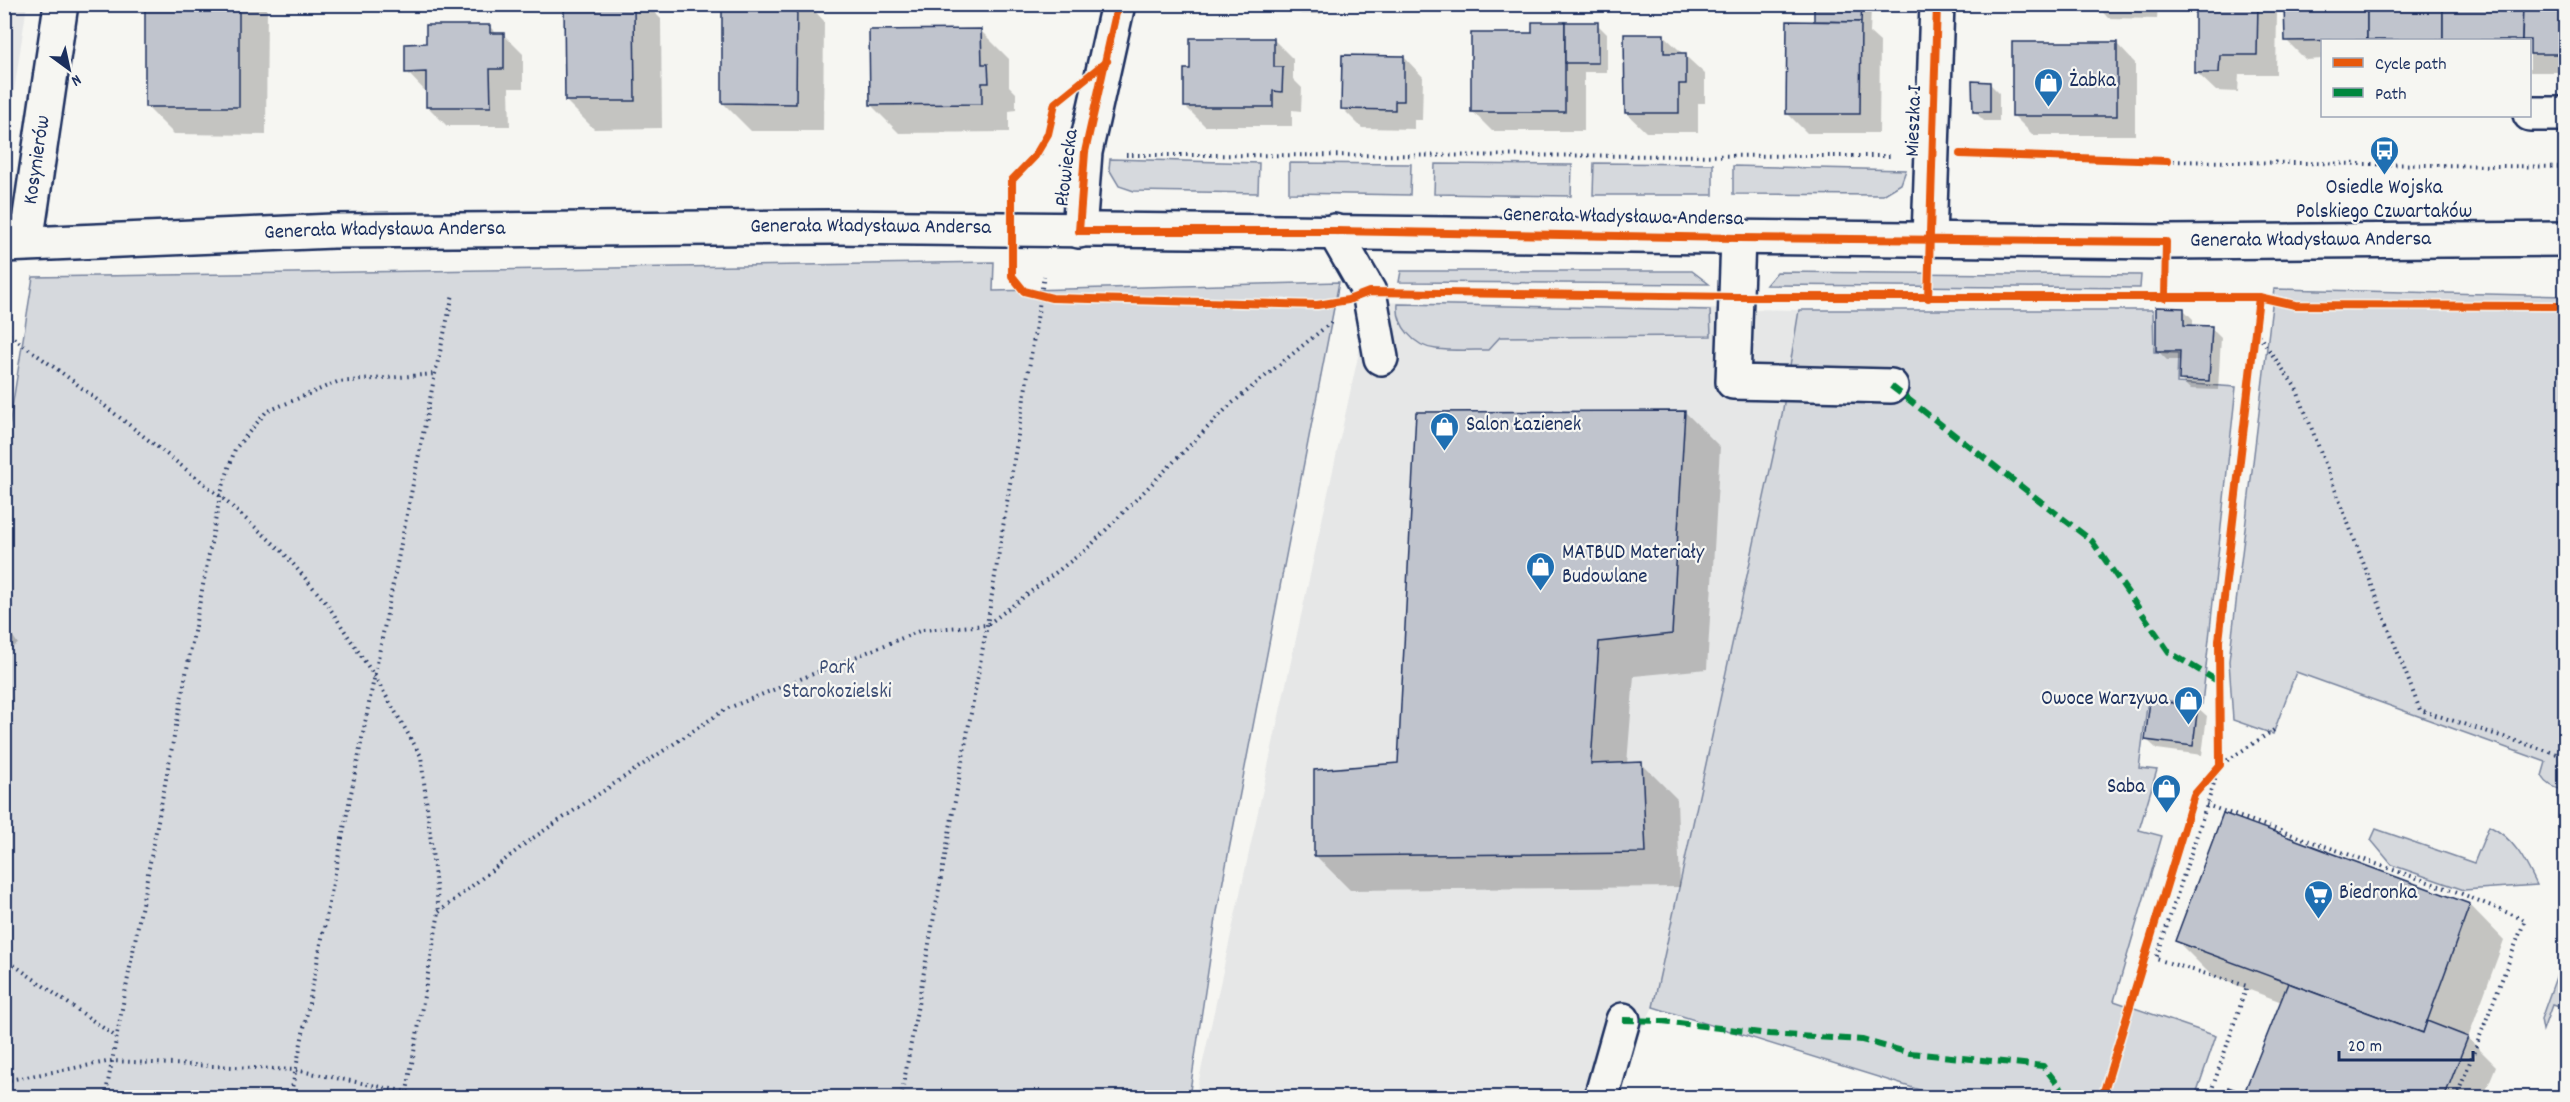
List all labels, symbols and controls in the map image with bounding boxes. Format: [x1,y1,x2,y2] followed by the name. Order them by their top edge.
[39,39,99,99] north arrow
[2321,39,2531,117] legend
[2375,53,2446,78] text: Cycle path
[2032,66,2064,108] shop icon: Żabka
[2069,67,2117,97] place label: Żabka
[66,68,85,91] text: N
[2375,83,2407,108] text: Path
[1899,84,1931,158] street label: Mieszka I
[17,113,60,207] street label: Kosynierów
[1048,126,1088,208] street label: Płowiecka
[2368,134,2400,176] bus stop icon: Osiedle Wojska Polskiego Czwartaków
[2296,174,2472,228] place label: Osiedle Wojska Polskiego Czwartaków
[1502,201,1745,235] street label: Generała Władysława Andersa
[750,212,993,244] street label: Generała Władysława Andersa
[264,215,507,249] street label: Generała Władysława Andersa
[2190,225,2432,257] street label: Generała Władysława Andersa
[1429,410,1461,452] shop icon: Salon Łazienek
[1466,411,1581,441] place label: Salon Łazienek
[1562,539,1705,593] place label: MATBUD Materiały Budowlane
[1525,550,1557,592] shop icon: MATBUD Materiały Budowlane
[782,654,892,708] park label: Park Starokozielski
[2173,684,2205,726] shop icon: Owoce Warzywa
[2041,685,2169,715] place label: Owoce Warzywa
[2150,772,2182,814] shop icon: Saba
[2107,773,2146,803] place label: Saba
[2302,878,2334,920] supermarket icon: Biedronka
[2339,879,2418,909] place label: Biedronka
[2339,1024,2472,1062] scale bar
[2348,1035,2382,1060] text: 20 m

